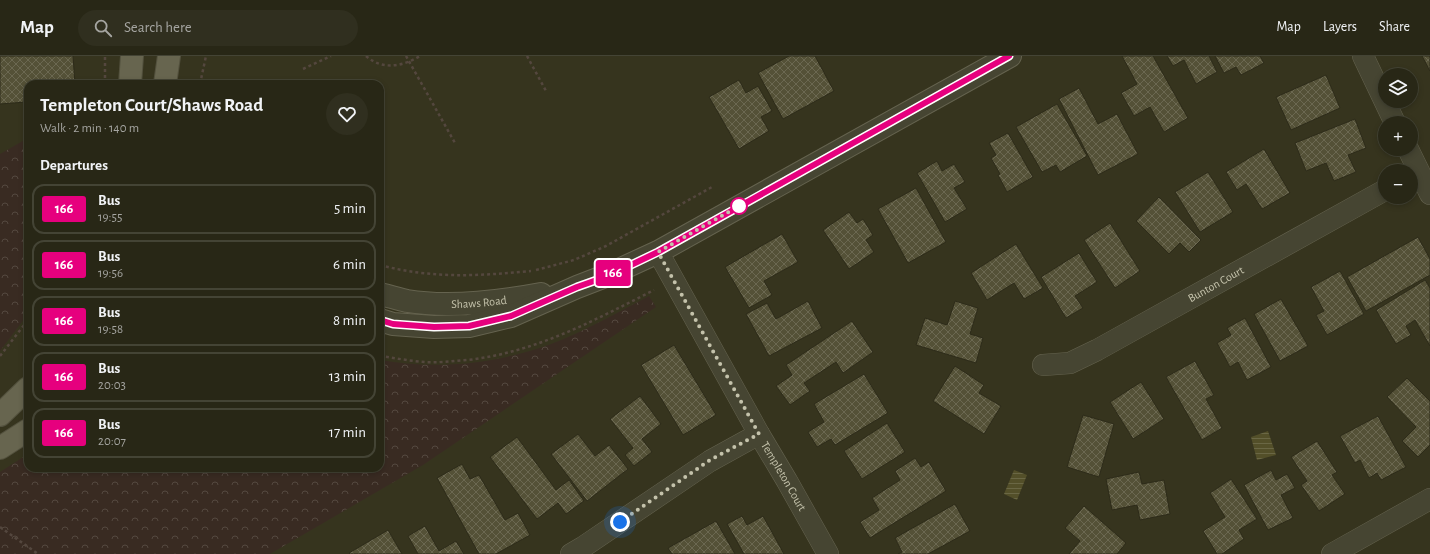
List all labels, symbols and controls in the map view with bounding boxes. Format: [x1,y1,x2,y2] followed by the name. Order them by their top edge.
[78,10,358,46] search box
[92,17,114,39] icon: search
[20,18,54,37] text: Map
[124,20,192,35] text: Search here
[1276,20,1301,34] text: Map
[1323,20,1357,34] text: Layers
[1379,20,1410,34] text: Share
[1378,68,1418,204] map controls
[1378,68,1418,108] button: layers
[326,93,368,135] button: heart
[40,96,263,115] text: Templeton Court/Shaws Road
[1378,116,1418,156] button: +
[40,122,139,135] text: Walk · 2 min · 140 m
[40,158,108,173] text: Departures
[1378,164,1418,204] button: −
[98,193,120,208] text: Bus
[730,197,748,215] unlabelled marker
[334,201,366,216] text: 5 min
[55,202,73,216] text: 166
[98,211,122,224] text: 19:55
[98,249,120,264] text: Bus
[333,257,366,272] text: 6 min
[55,258,73,272] text: 166
[590,260,636,286] line badge: 166
[1186,264,1246,304] street label: Bunton Court
[604,266,622,280] text: 166
[98,267,123,280] text: 19:56
[451,294,507,310] street label: Shaws Road
[98,305,120,320] text: Bus
[333,313,366,328] text: 8 min
[55,314,73,328] text: 166
[98,323,123,336] text: 19:58
[98,361,120,376] text: Bus
[329,369,366,384] text: 13 min
[55,370,73,384] text: 166
[98,379,126,392] text: 20:03
[98,417,120,432] text: Bus
[329,425,366,440] text: 17 min
[55,426,73,440] text: 166
[98,435,126,448] text: 20:07
[759,439,809,513] street label: Templeton Court
[610,512,630,532] your location

